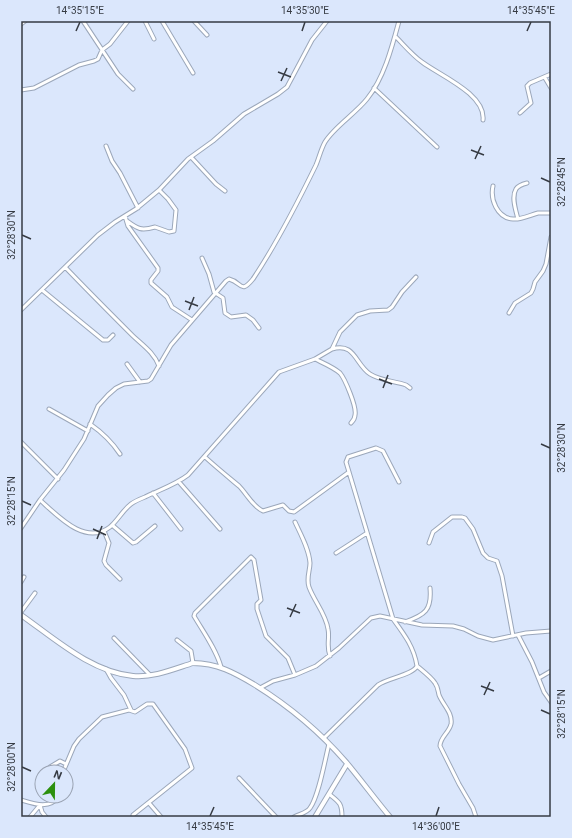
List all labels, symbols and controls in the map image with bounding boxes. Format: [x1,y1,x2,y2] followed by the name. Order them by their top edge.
[56,5,104,16] text: 14°35'15"E
[281,5,329,16] text: 14°35'30"E
[507,5,555,16] text: 14°35'45"E
[556,157,567,207] text: 32°28'45"N
[6,210,17,260] text: 32°28'30"N
[556,423,567,473] text: 32°28'30"N
[6,476,17,526] text: 32°28'15"N
[556,689,567,739] text: 32°28'15"N
[6,742,17,792] text: 32°28'00"N
[34,764,74,804] north arrow
[52,768,64,783] text: N
[186,821,234,832] text: 14°35'45"E
[412,821,460,832] text: 14°36'00"E

